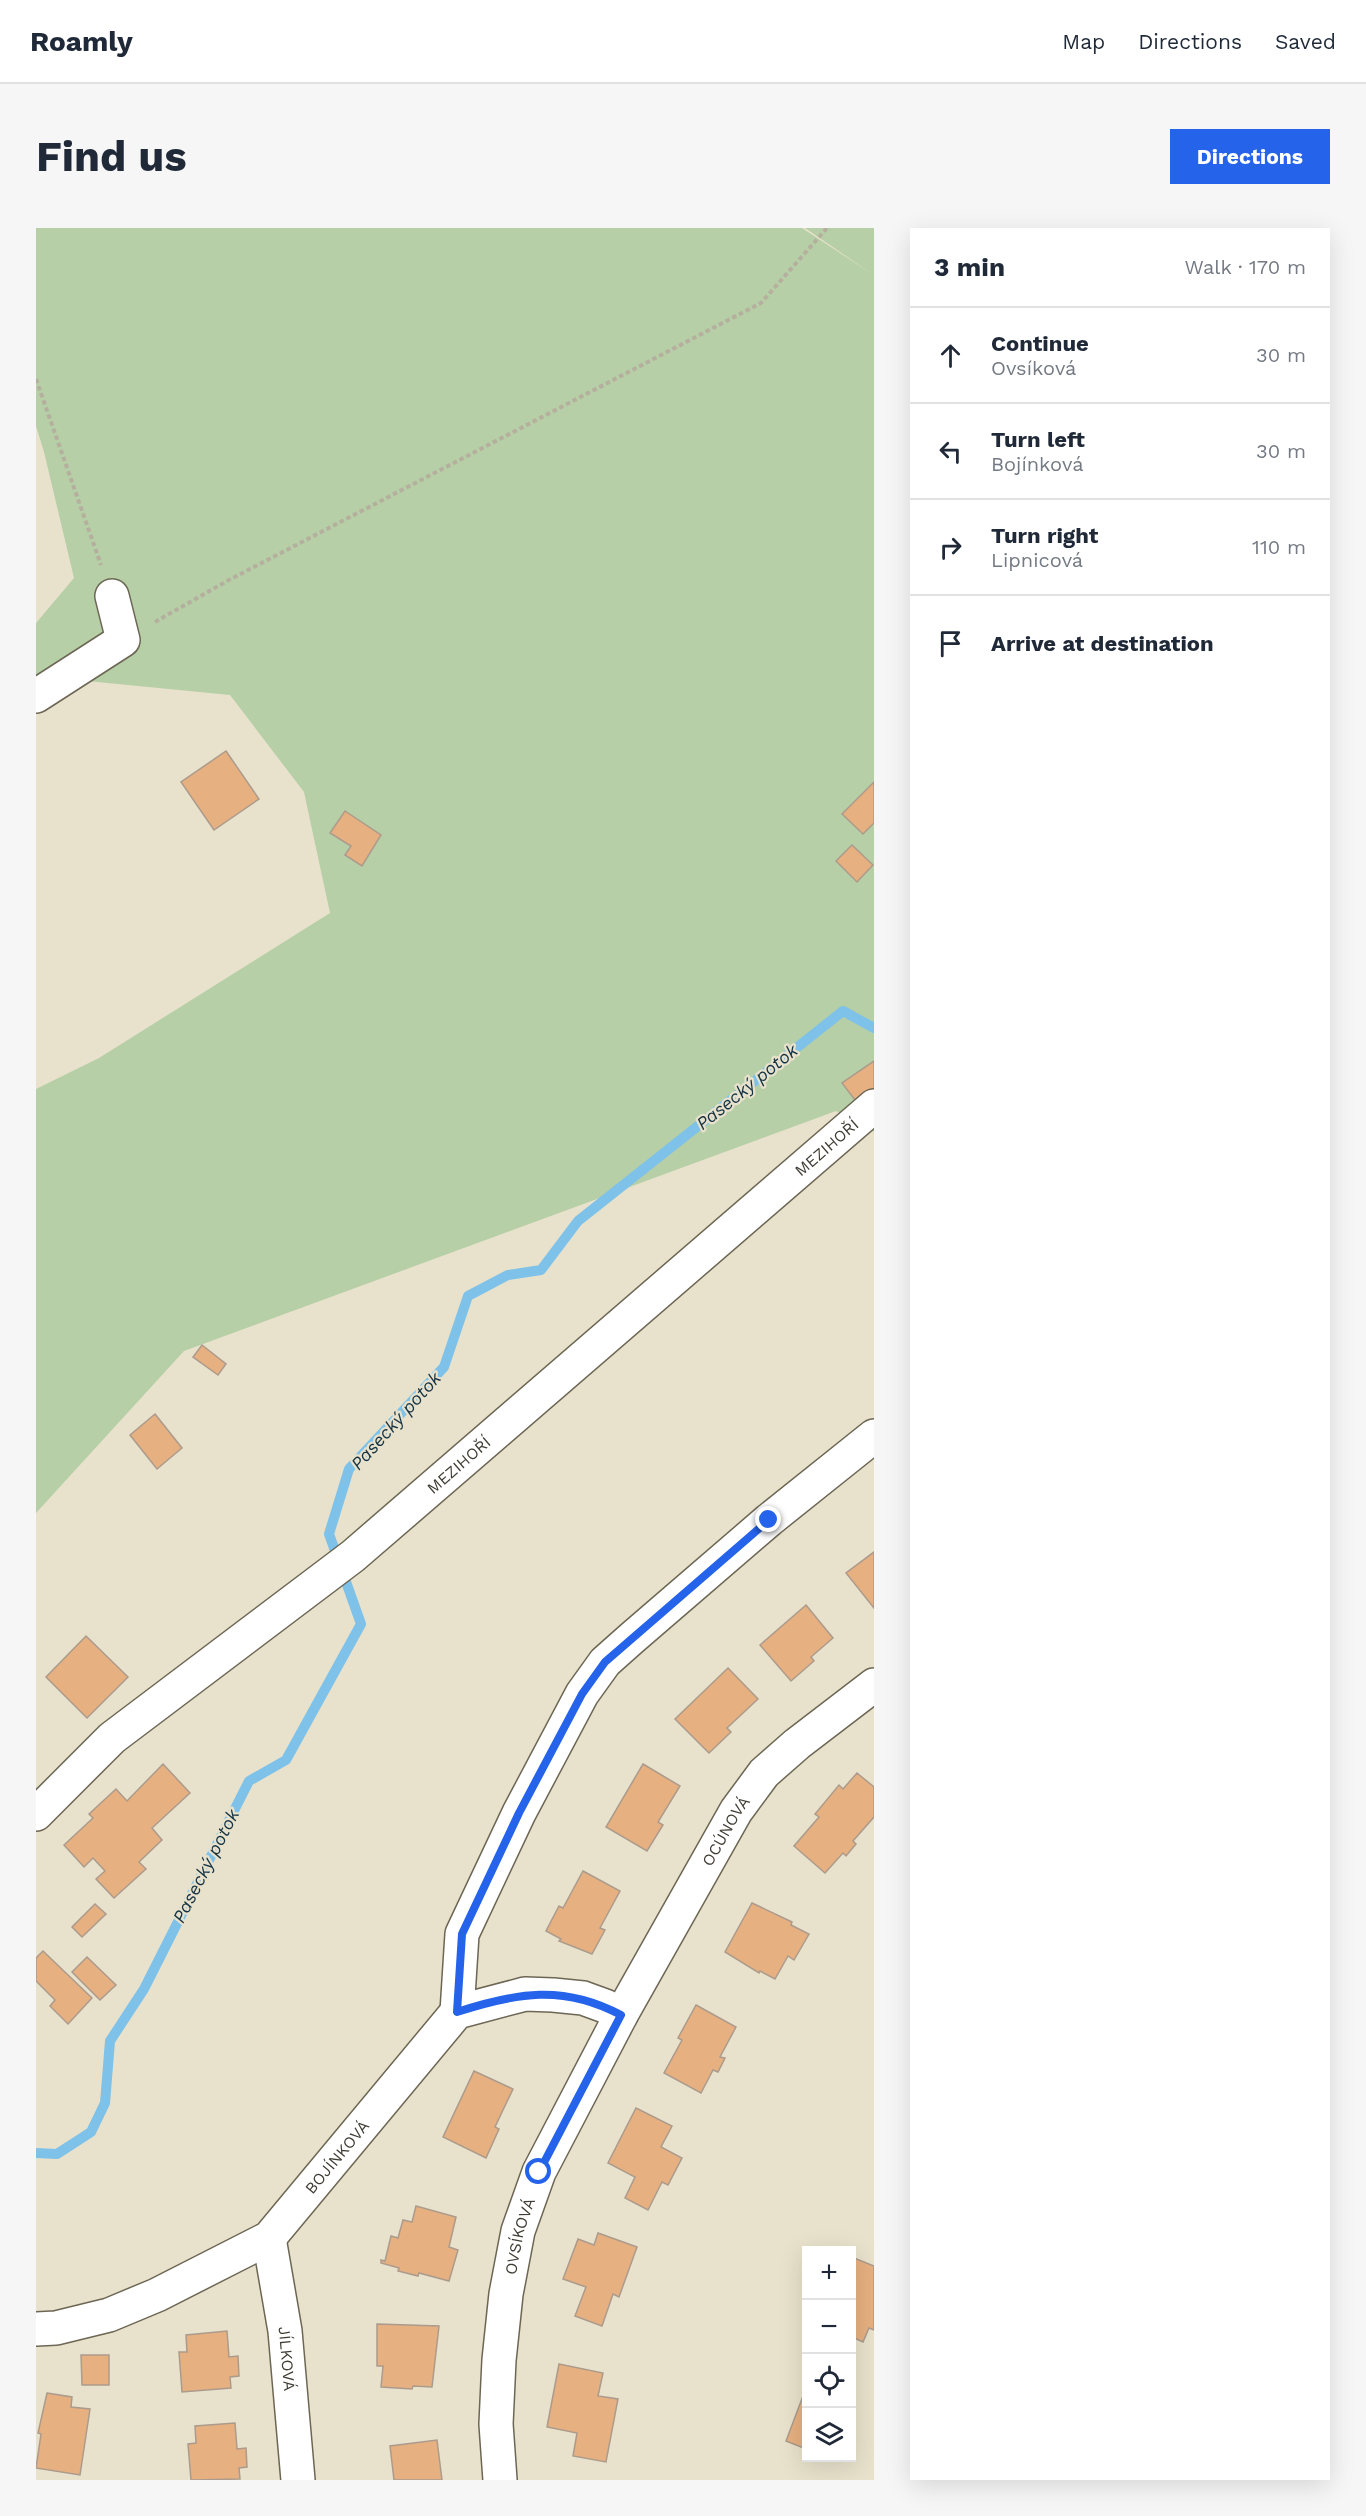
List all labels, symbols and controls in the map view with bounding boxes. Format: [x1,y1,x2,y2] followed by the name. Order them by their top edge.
[30,25,133,58] text: Roamly
[1062,29,1105,54] text: Map
[1138,29,1242,54] text: Directions
[1275,29,1336,54] text: Saved
[1170,129,1330,184] button: Directions
[36,132,187,181] text: Find us
[934,252,1005,282] text: 3 min
[1185,255,1306,279] text: Walk · 170 m
[991,331,1089,356] text: Continue
[934,339,967,372] icon: ahead
[1256,343,1306,367] text: 30 m
[991,356,1076,380] text: Ovsíková
[991,427,1085,452] text: Turn left
[934,435,967,468] icon: left
[1256,439,1306,463] text: 30 m
[991,452,1084,476] text: Bojínková
[991,523,1098,548] text: Turn right
[934,531,967,564] icon: right
[1252,535,1306,559] text: 110 m
[991,548,1083,572] text: Lipnicová
[934,627,967,660] icon: arrive
[991,631,1214,656] text: Arrive at destination
[692,1039,803,1134] water label: Pasecký potok
[791,1115,863,1180] street label: MEZIHOŘÍ
[346,1366,446,1474] water label: Pasecký potok
[423,1432,495,1498] street label: MEZIHOŘÍ
[755,1506,781,1532] route end
[698,1792,754,1869] street label: OCÚNOVÁ
[168,1804,244,1926] water label: Pasecký potok
[301,2116,373,2198] street label: BOJÍNKOVÁ
[525,2158,551,2184] route start
[501,2195,539,2276] street label: OVSÍKOVÁ
[802,2246,856,2462] map controls
[802,2246,856,2300] button: +
[802,2300,856,2354] button: −
[274,2325,299,2392] street label: JÍLKOVÁ
[802,2354,856,2408] button: locate
[802,2408,856,2462] button: layers

